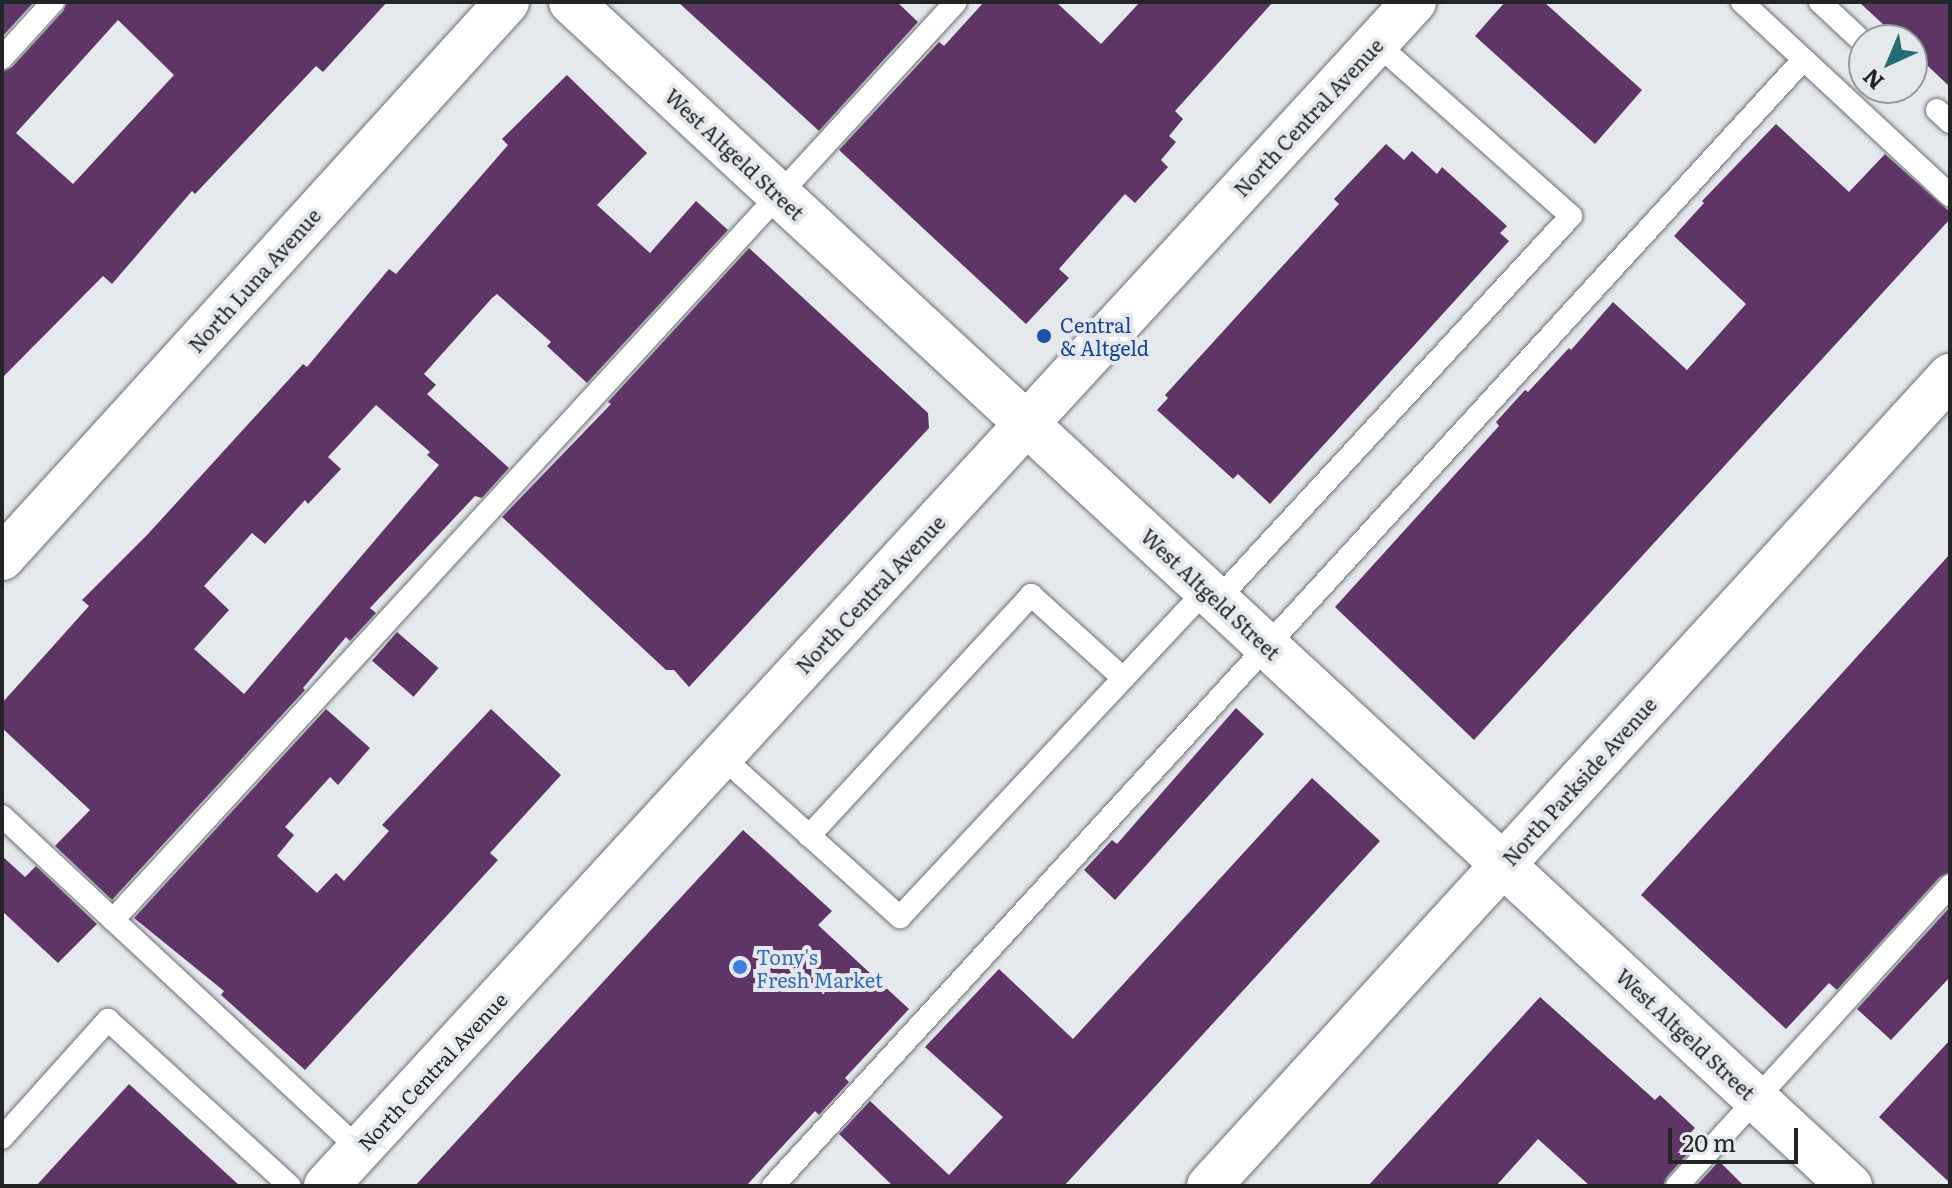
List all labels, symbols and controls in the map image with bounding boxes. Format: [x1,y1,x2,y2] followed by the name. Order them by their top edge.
[1848,24,1928,104] north arrow
[1228,33,1388,201] street label: North Central Avenue
[1854,62,1890,98] text: N
[661,83,809,225] street label: West Altgeld Street
[183,203,325,357] street label: North Luna Avenue
[1060,312,1149,359] place label: Central & Altgeld
[1035,327,1053,345] marker: Central & Altgeld
[790,510,950,678] street label: North Central Avenue
[1137,523,1285,665] street label: West Altgeld Street
[1497,692,1661,870] street label: North Parkside Avenue
[756,944,883,991] place label: Tony's Fresh Market
[731,958,749,976] marker: Tony's Fresh Market
[1612,963,1760,1105] street label: West Altgeld Street
[352,987,512,1155] street label: North Central Avenue
[1672,1112,1802,1162] scale bar
[1682,1124,1736,1159] text: 20 m

